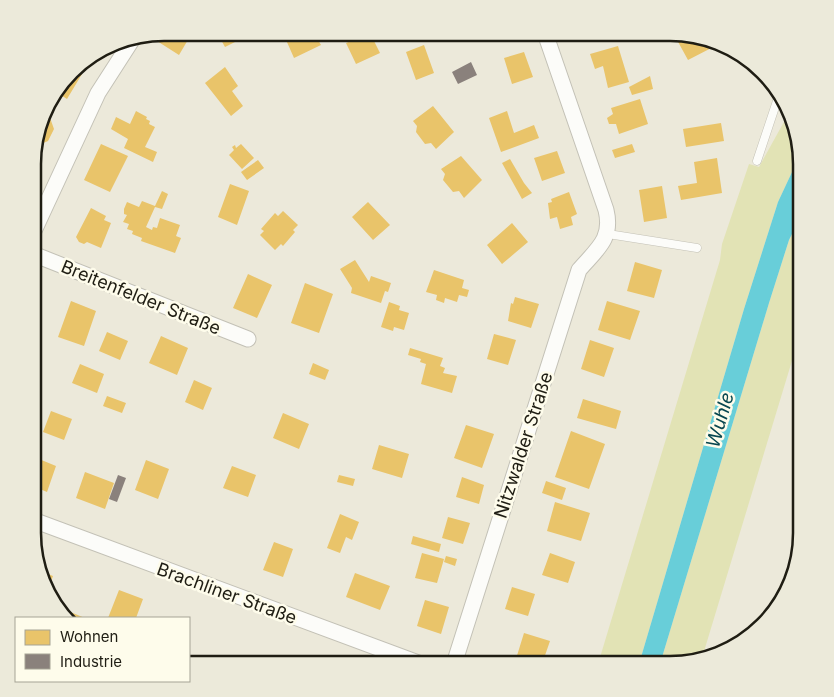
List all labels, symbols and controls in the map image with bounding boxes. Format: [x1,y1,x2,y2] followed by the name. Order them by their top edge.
[58,255,224,339] street label: Breitenfelder Straße
[489,369,557,521] street label: Nitzwalder Straße
[701,390,739,450] water label: Wuhle
[154,558,300,628] street label: Brachliner Straße
[15,617,190,682] legend
[60,627,118,646] text: Wohnen
[60,652,122,671] text: Industrie

